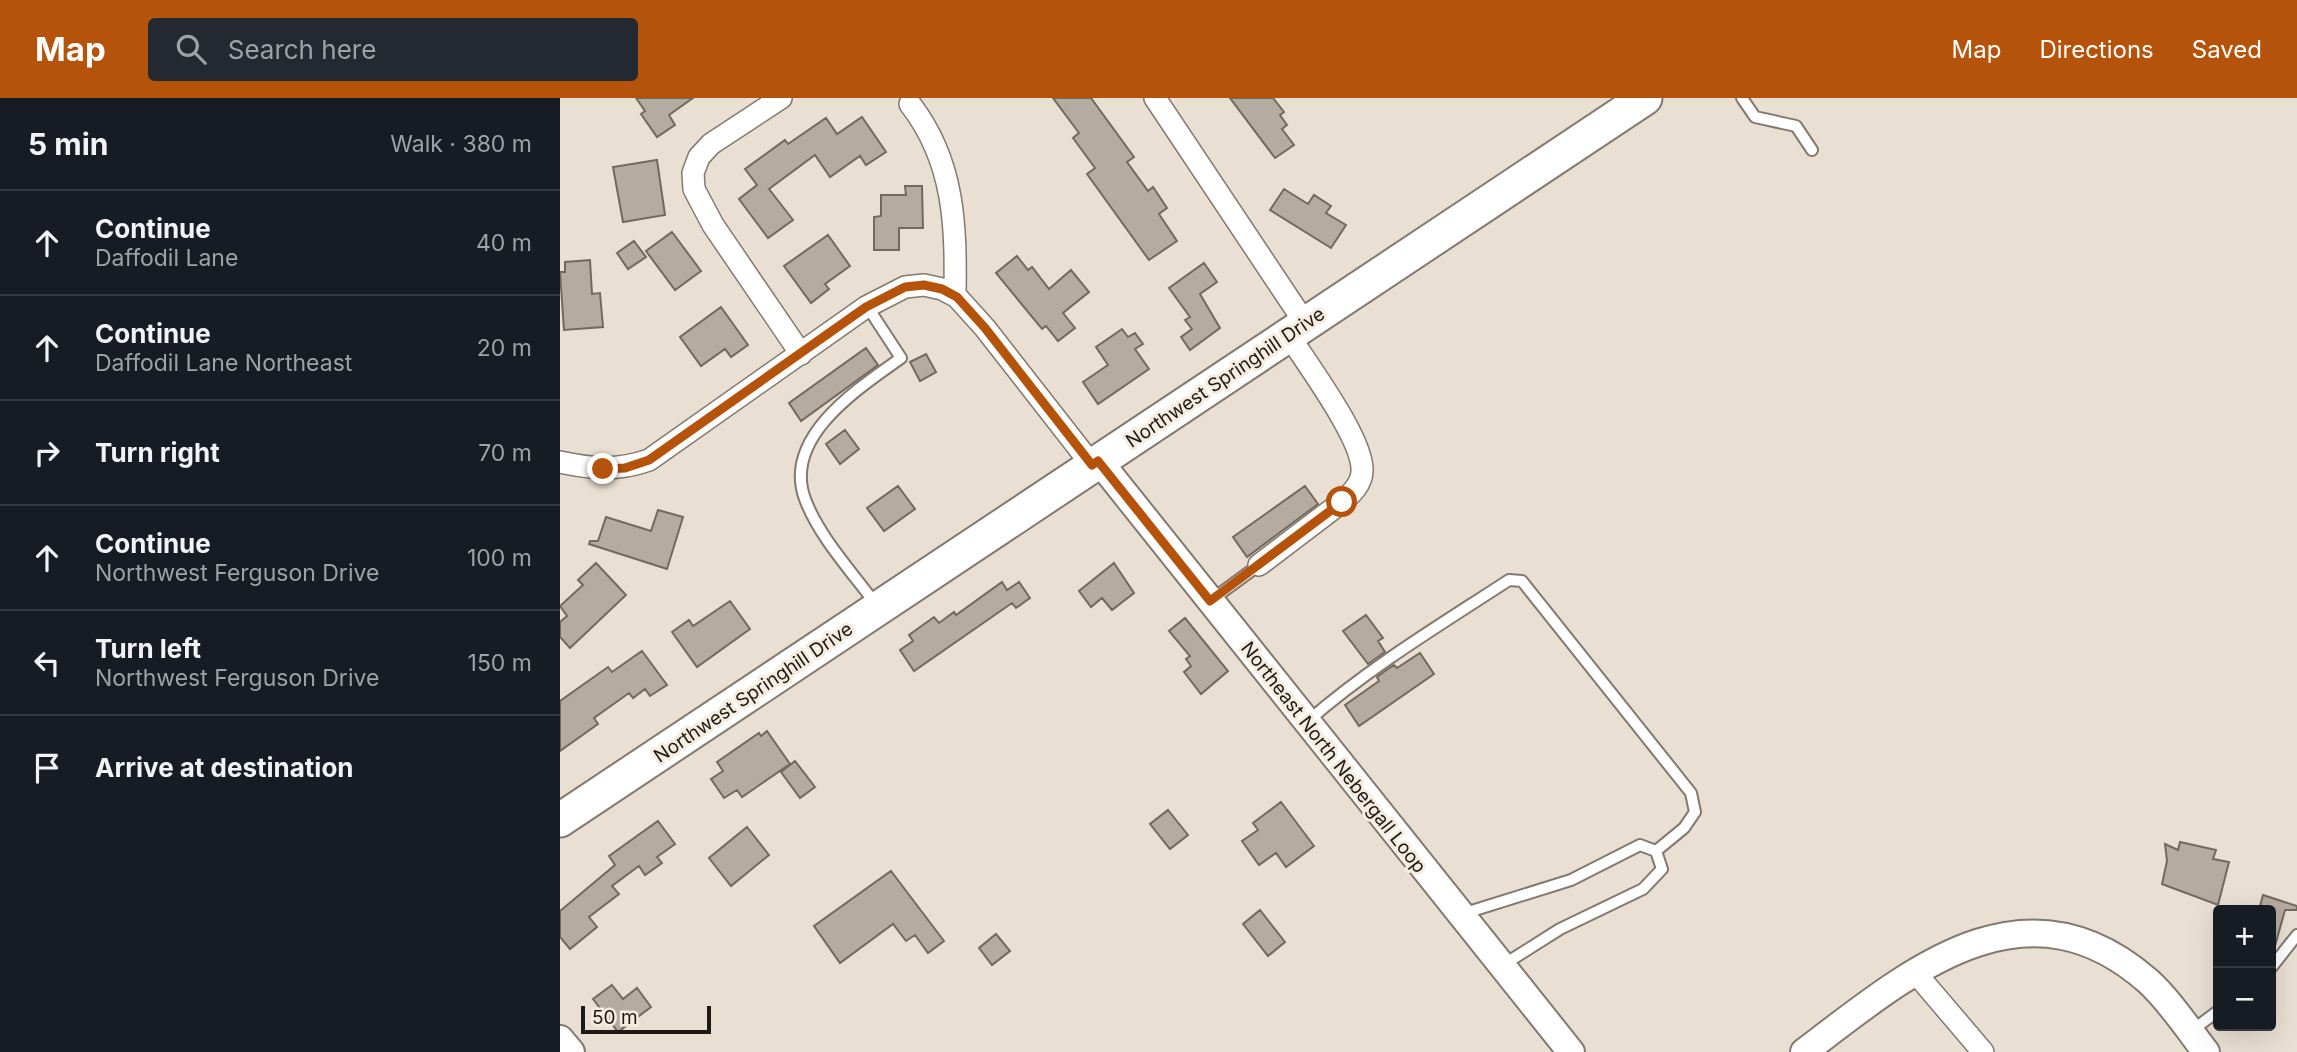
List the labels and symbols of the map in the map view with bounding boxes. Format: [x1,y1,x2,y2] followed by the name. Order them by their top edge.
[1122,302,1329,453] street label: Northwest Springhill Drive
[587,453,618,484] route end
[1326,486,1357,517] route start
[650,617,857,768] street label: Northwest Springhill Drive
[1236,637,1431,877] street label: Northeast North Nebergall Loop
[581,1003,710,1035] scale bar

